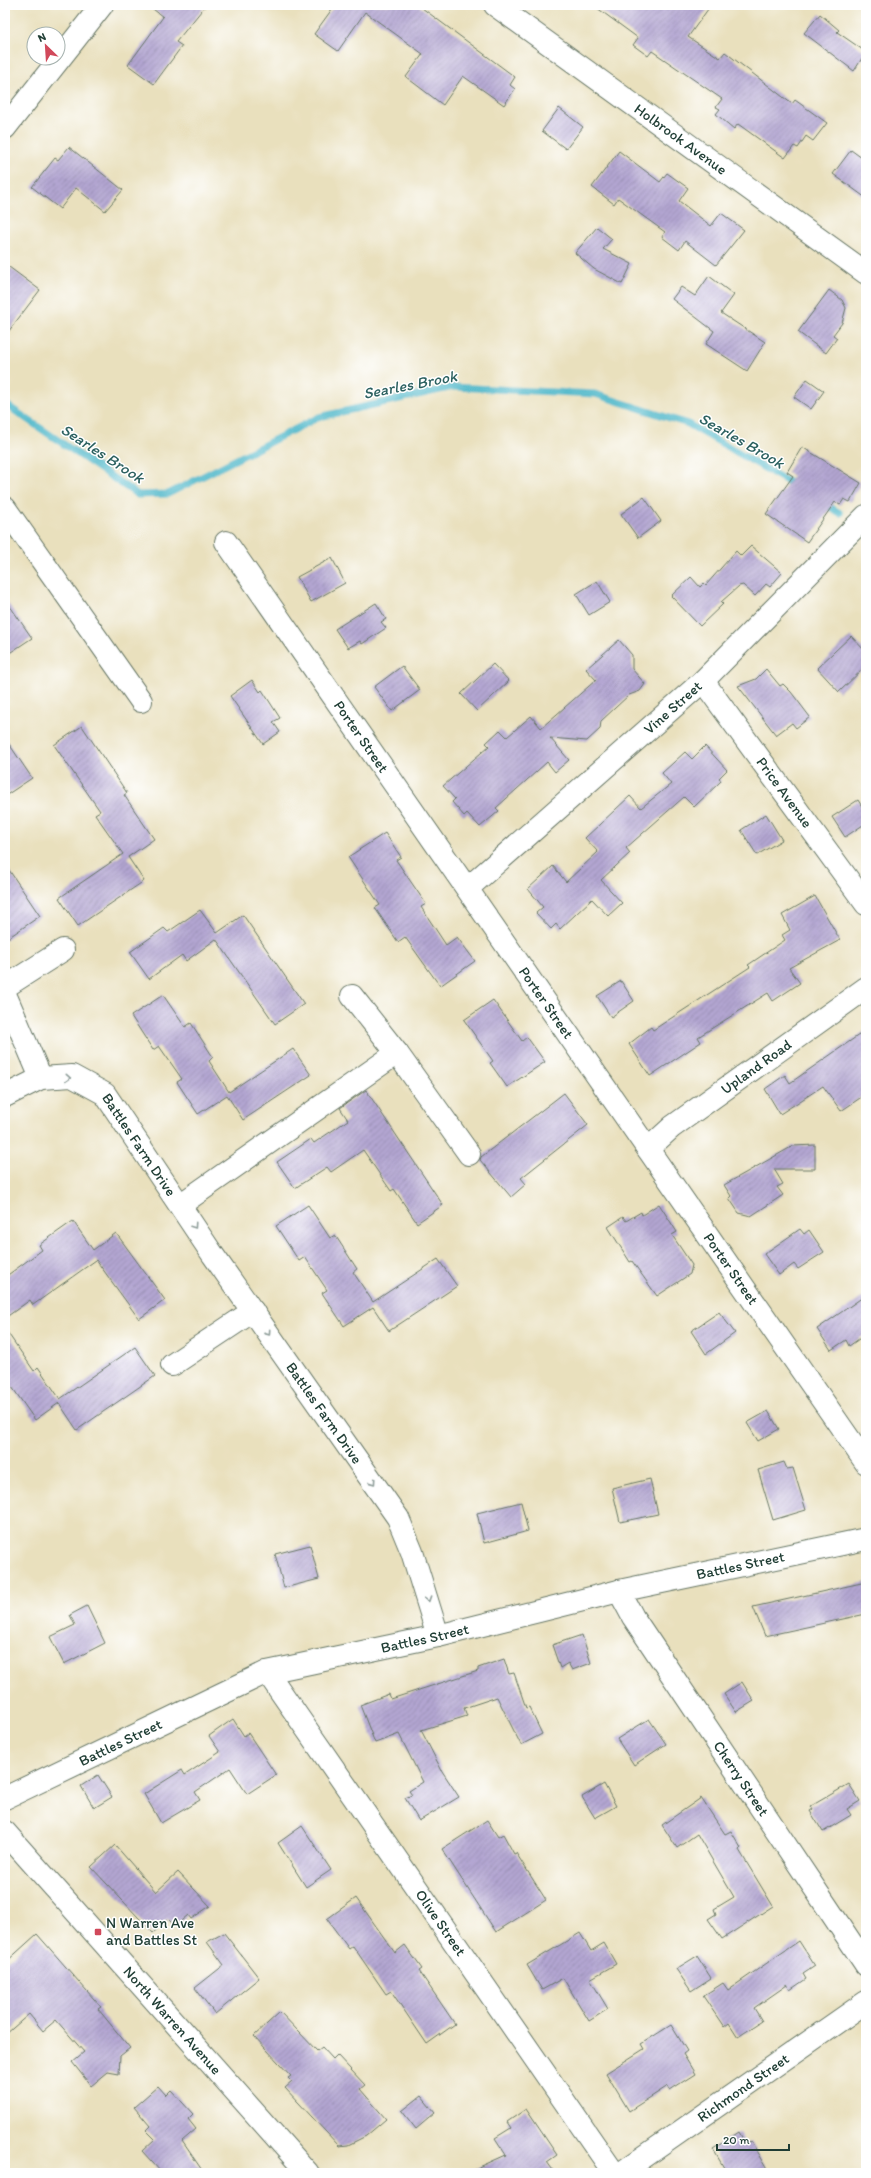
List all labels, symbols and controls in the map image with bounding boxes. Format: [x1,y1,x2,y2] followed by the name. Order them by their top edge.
[26,26,66,66] north arrow
[36,30,48,45] text: N
[631,100,731,179] street label: Holbrook Avenue
[362,366,459,403] water label: Searles Brook
[696,408,788,473] water label: Searles Brook
[58,420,148,488] water label: Searles Brook
[640,677,706,738] street label: Vine Street
[330,697,393,776] street label: Porter Street
[753,753,816,831] street label: Price Avenue
[515,963,578,1042] street label: Porter Street
[717,1035,795,1098] street label: Upland Road
[65,1073,71,1082] one-way arrow
[98,1090,180,1200] street label: Battles Farm Drive
[189,1222,197,1229] one-way arrow
[700,1229,762,1309] street label: Porter Street
[263,1328,270,1335] one-way arrow
[282,1359,366,1467] street label: Battles Farm Drive
[368,1478,375,1485] one-way arrow
[695,1547,786,1584] street label: Battles Street
[423,1595,432,1602] one-way arrow
[379,1620,471,1657] street label: Battles Street
[76,1715,165,1770] street label: Battles Street
[710,1737,773,1820] street label: Cherry Street
[411,1886,470,1960] street label: Olive Street
[106,1914,197,1949] place label: N Warren Ave and Battles St
[93,1927,103,1937] marker: N Warren Ave and Battles St
[120,1963,225,2078] street label: North Warren Avenue
[694,2049,793,2126] street label: Richmond Street
[717,2126,789,2152] scale bar
[723,2133,750,2147] text: 20 m

